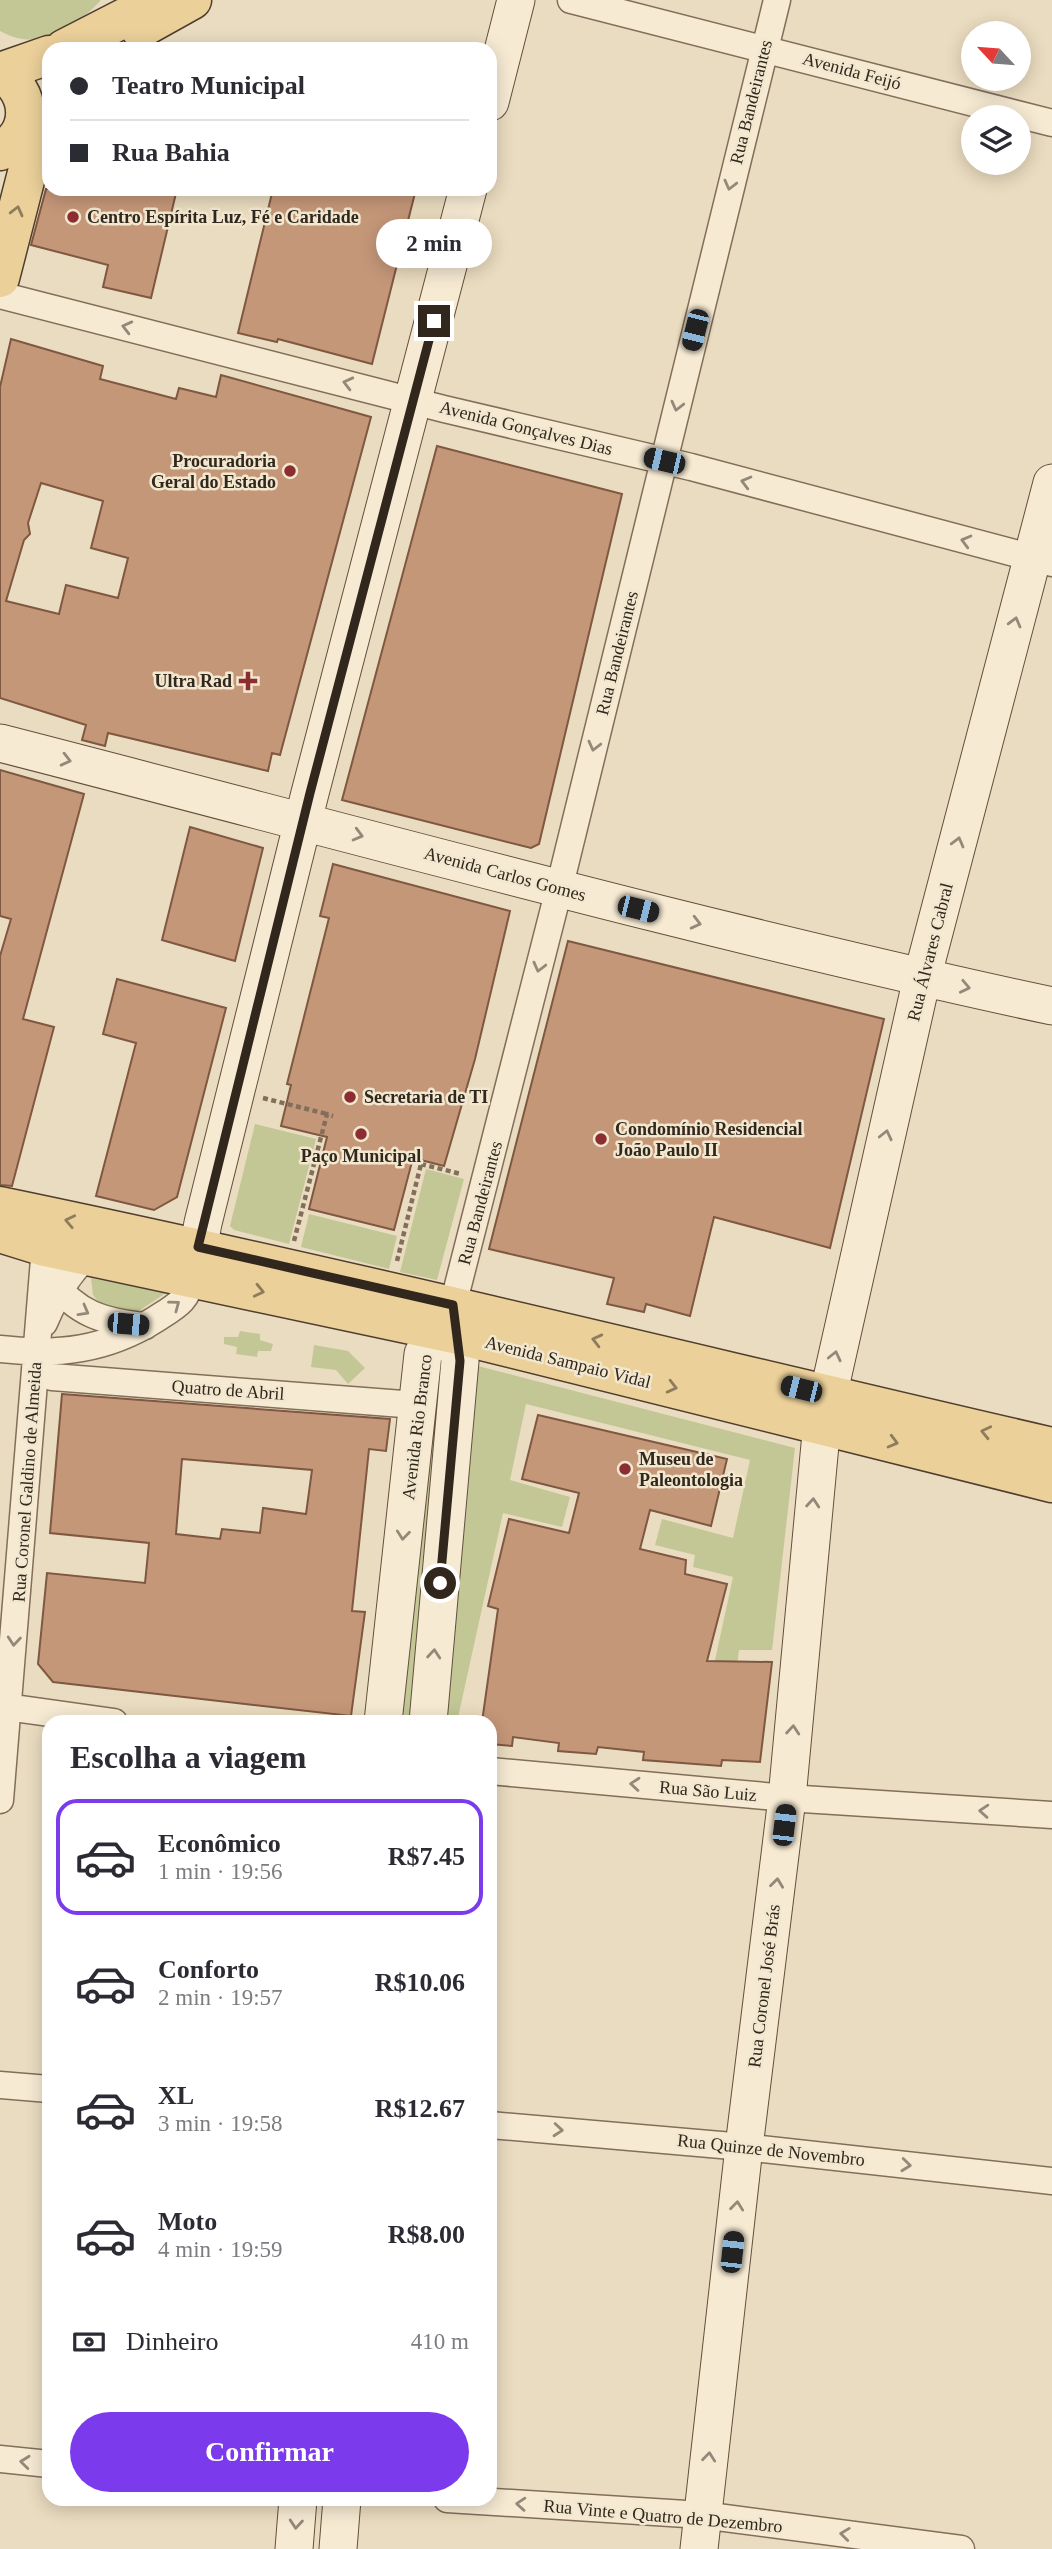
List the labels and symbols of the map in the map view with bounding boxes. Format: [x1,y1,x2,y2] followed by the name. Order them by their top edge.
[961,21,1031,91] north arrow
[726,38,776,166] street label: Rua Bandeirantes
[801,48,903,94] street label: Avenida Feijó
[724,179,739,191] one-way arrow
[9,205,23,217] one-way arrow
[87,207,359,227] place label: Centro Espírita Luz, Fé e Caridade
[65,209,81,225] marker: Centro Espírita Luz, Fé e Caridade
[376,219,492,268] callout: 2 min
[418,305,450,337] route end
[680,307,711,353] car
[122,321,134,335] one-way arrow
[342,377,354,391] one-way arrow
[437,397,615,459] street label: Avenida Gonçalves Dias
[671,400,685,412] one-way arrow
[642,446,687,476] car
[151,451,276,492] place label: Procuradoria Geral do Estado
[282,463,298,479] marker: Procuradoria Geral do Estado
[740,476,752,490] one-way arrow
[960,535,972,549] one-way arrow
[592,589,642,717] street label: Rua Bandeirantes
[1007,616,1021,628] one-way arrow
[155,671,232,691] place label: Ultra Rad
[238,671,258,691] marker: Ultra Rad
[588,740,602,752] one-way arrow
[60,752,72,766] one-way arrow
[352,827,364,841] one-way arrow
[950,836,964,848] one-way arrow
[422,843,588,905] street label: Avenida Carlos Gomes
[902,880,957,1023] street label: Rua Álvares Cabral
[616,894,661,924] car
[690,915,702,929] one-way arrow
[533,961,547,973] one-way arrow
[959,979,971,994] one-way arrow
[364,1087,488,1107] place label: Secretaria de TI
[342,1089,358,1105] marker: Secretaria de TI
[615,1119,803,1160] place label: Condomínio Residencial João Paulo II
[353,1126,369,1142] marker: Paço Municipal
[878,1129,893,1141] one-way arrow
[593,1131,609,1147] marker: Condomínio Residencial João Paulo II
[454,1139,506,1267] street label: Rua Bandeirantes
[301,1146,421,1166] place label: Paço Municipal
[64,1214,76,1229] one-way arrow
[253,1283,265,1297] one-way arrow
[168,1301,180,1314] one-way arrow
[76,1303,89,1316] one-way arrow
[107,1312,150,1336] car
[483,1332,653,1392] street label: Avenida Sampaio Vidal
[591,1334,603,1348] one-way arrow
[827,1350,841,1362] one-way arrow
[398,1353,436,1501] street label: Avenida Rio Branco
[9,1361,45,1603] street label: Rua Coronel Galdino de Almeida
[779,1374,824,1404] car
[171,1376,285,1404] street label: Quatro de Abril
[666,1379,678,1393] one-way arrow
[980,1426,992,1440] one-way arrow
[886,1433,898,1448] one-way arrow
[639,1449,743,1490] place label: Museu de Paleontologia
[617,1461,633,1477] marker: Museu de Paleontologia
[805,1497,820,1508] one-way arrow
[396,1529,411,1541] one-way arrow
[424,1567,456,1599] route start
[7,1636,22,1647] one-way arrow
[426,1648,441,1659] one-way arrow
[785,1724,800,1735] one-way arrow
[629,1777,640,1792] one-way arrow
[658,1777,758,1805] street label: Rua São Luiz
[772,1803,797,1847] car
[978,1804,989,1819] one-way arrow
[769,1877,784,1889] one-way arrow
[744,1903,784,2069] street label: Rua Coronel José Brás
[553,2122,564,2137] one-way arrow
[676,2130,866,2170] street label: Rua Quinze de Novembro
[900,2157,912,2172] one-way arrow
[729,2200,744,2211] one-way arrow
[720,2230,745,2274] car
[701,2451,716,2462] one-way arrow
[19,2455,30,2470] one-way arrow
[515,2496,526,2511] one-way arrow
[543,2496,783,2536] street label: Rua Vinte e Quatro de Dezembro
[289,2519,304,2530] one-way arrow
[839,2526,851,2541] one-way arrow

